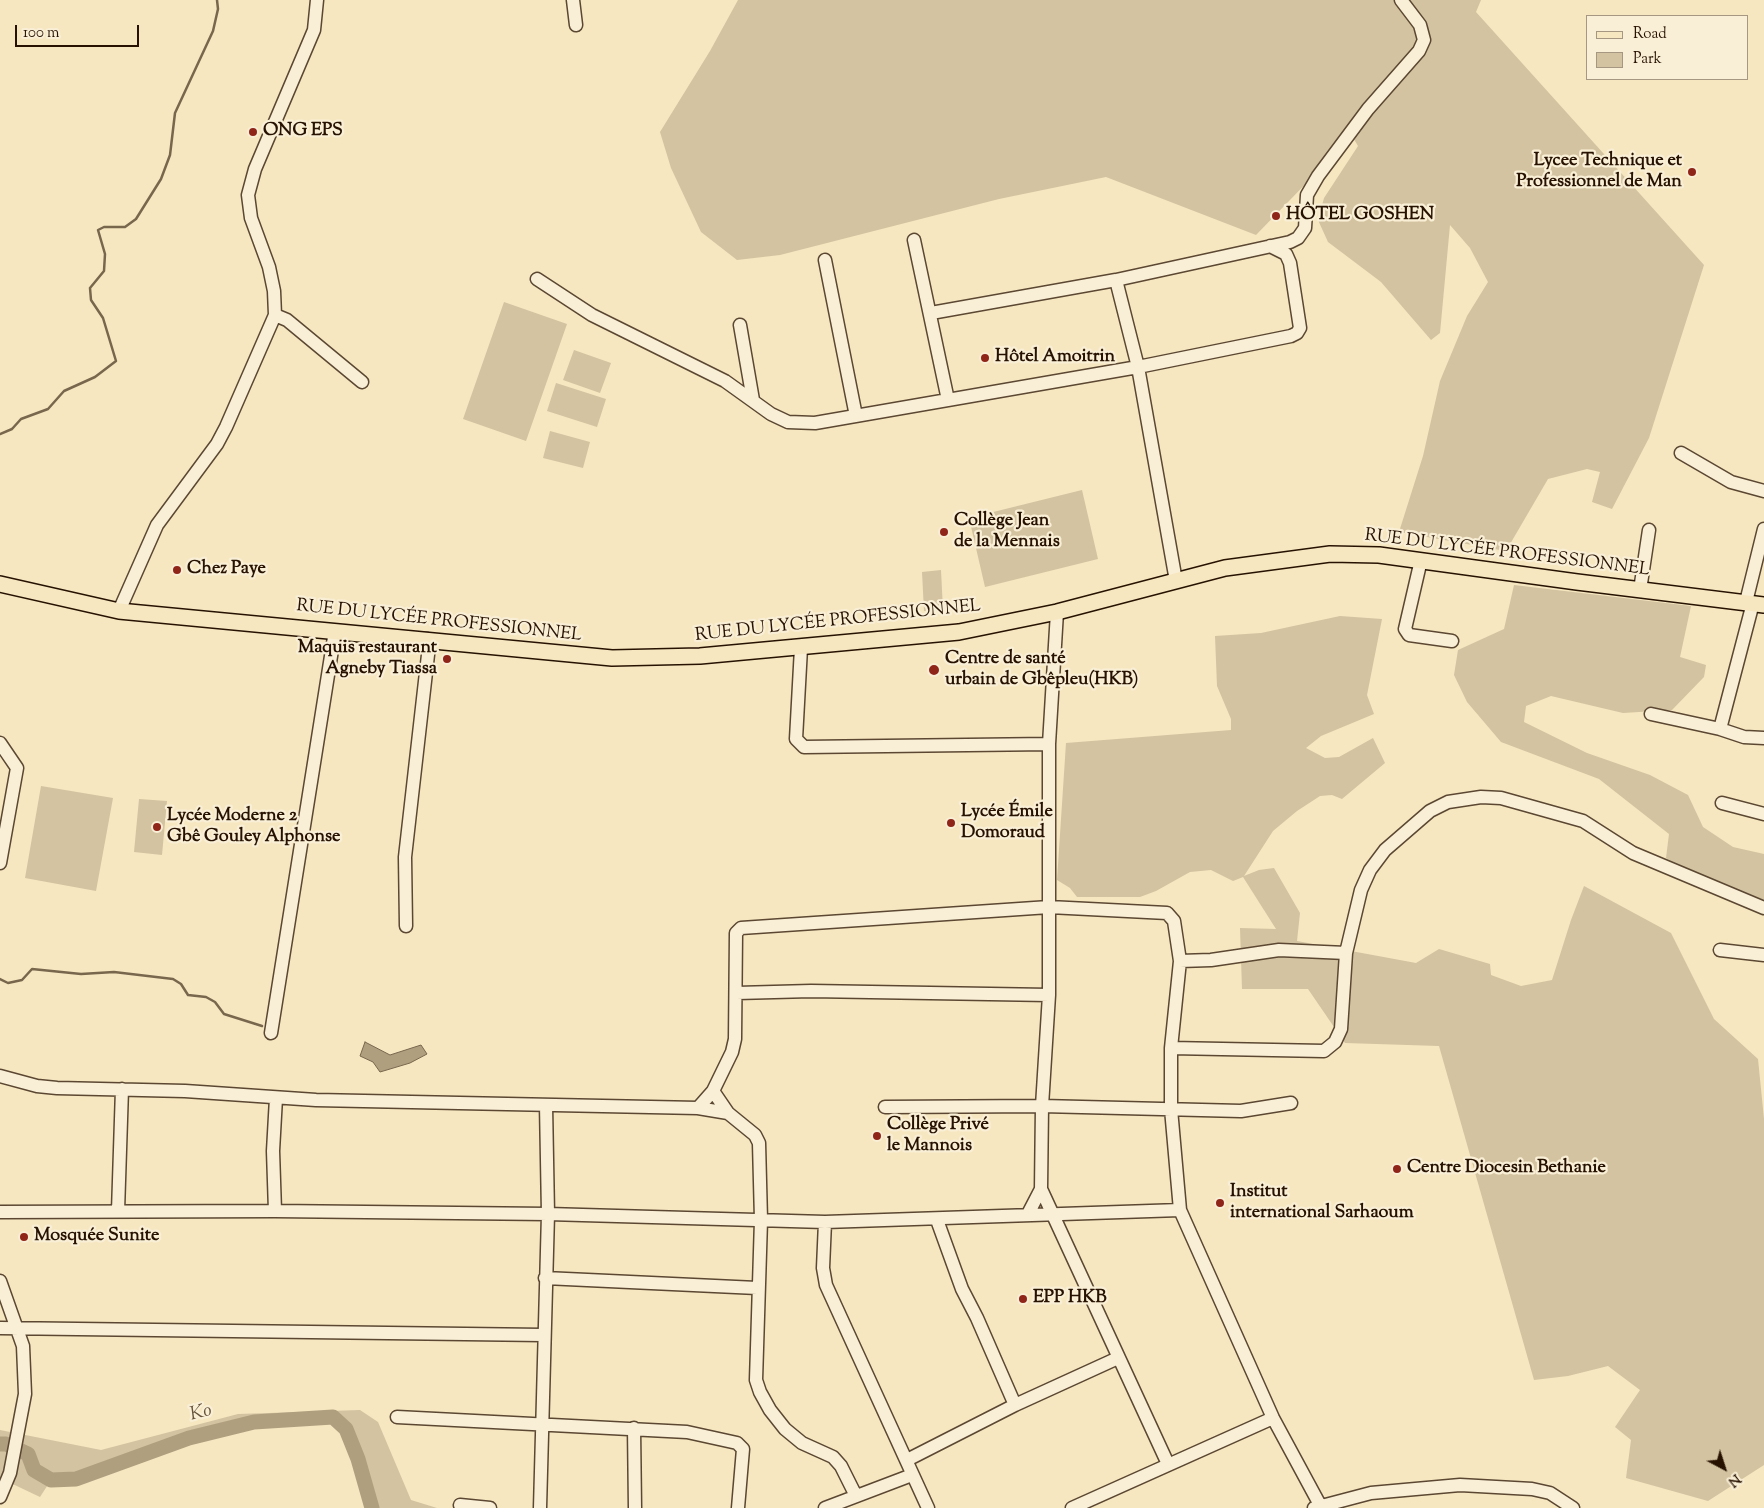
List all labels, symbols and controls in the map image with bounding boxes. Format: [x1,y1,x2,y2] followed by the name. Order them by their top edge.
[18,15,141,47] scale bar
[1586,15,1749,80] legend
[23,23,59,44] text: 100 m
[1633,24,1667,45] text: Road
[1633,49,1662,70] text: Park
[263,121,343,143] place label: ONG EPS
[247,126,259,138] marker: ONG EPS
[1516,151,1682,193] place label: Lycee Technique et Professionnel de Man
[1686,166,1698,178] marker: Lycee Technique et Professionnel de Man
[1286,205,1434,227] place label: HÔTEL GOSHEN
[1270,210,1282,222] marker: HÔTEL GOSHEN
[995,347,1115,369] place label: Hôtel Amoitrin
[979,352,991,364] marker: Hôtel Amoitrin
[954,511,1060,554] place label: Collège Jean de la Mennais
[938,526,950,538] marker: Collège Jean de la Mennais
[1363,526,1651,582] street label: RUE DU LYCÉE PROFESSIONNEL
[187,559,266,581] place label: Chez Paye
[171,564,183,576] marker: Chez Paye
[295,596,583,648] street label: RUE DU LYCÉE PROFESSIONNEL
[694,596,982,648] street label: RUE DU LYCÉE PROFESSIONNEL
[298,638,437,681] place label: Maquis restaurant Agneby Tiassa
[945,649,1138,692] place label: Centre de santé urbain de Gbêpleu(HKB)
[441,653,453,665] marker: Maquis restaurant Agneby Tiassa
[927,663,941,677] marker: Centre de santé urbain de Gbêpleu(HKB)
[961,802,1053,844] place label: Lycée Émile Domoraud
[167,806,340,849] place label: Lycée Moderne 2 Gbê Gouley Alphonse
[945,817,957,829] marker: Lycée Émile Domoraud
[151,821,163,833] marker: Lycée Moderne 2 Gbê Gouley Alphonse
[887,1115,989,1158] place label: Collège Privé le Mannois
[871,1130,883,1142] marker: Collège Privé le Mannois
[1407,1158,1606,1180] place label: Centre Diocesin Bethanie
[1391,1163,1403,1175] marker: Centre Diocesin Bethanie
[1230,1182,1414,1224] place label: Institut international Sarhaoum
[1214,1197,1226,1209] marker: Institut international Sarhaoum
[34,1226,159,1248] place label: Mosquée Sunite
[18,1231,30,1243] marker: Mosquée Sunite
[1033,1288,1107,1310] place label: EPP HKB
[1017,1293,1029,1305] marker: EPP HKB
[188,1400,214,1428] water label: Ko
[1699,1443,1749,1493] north arrow
[1723,1468,1744,1491] text: N

